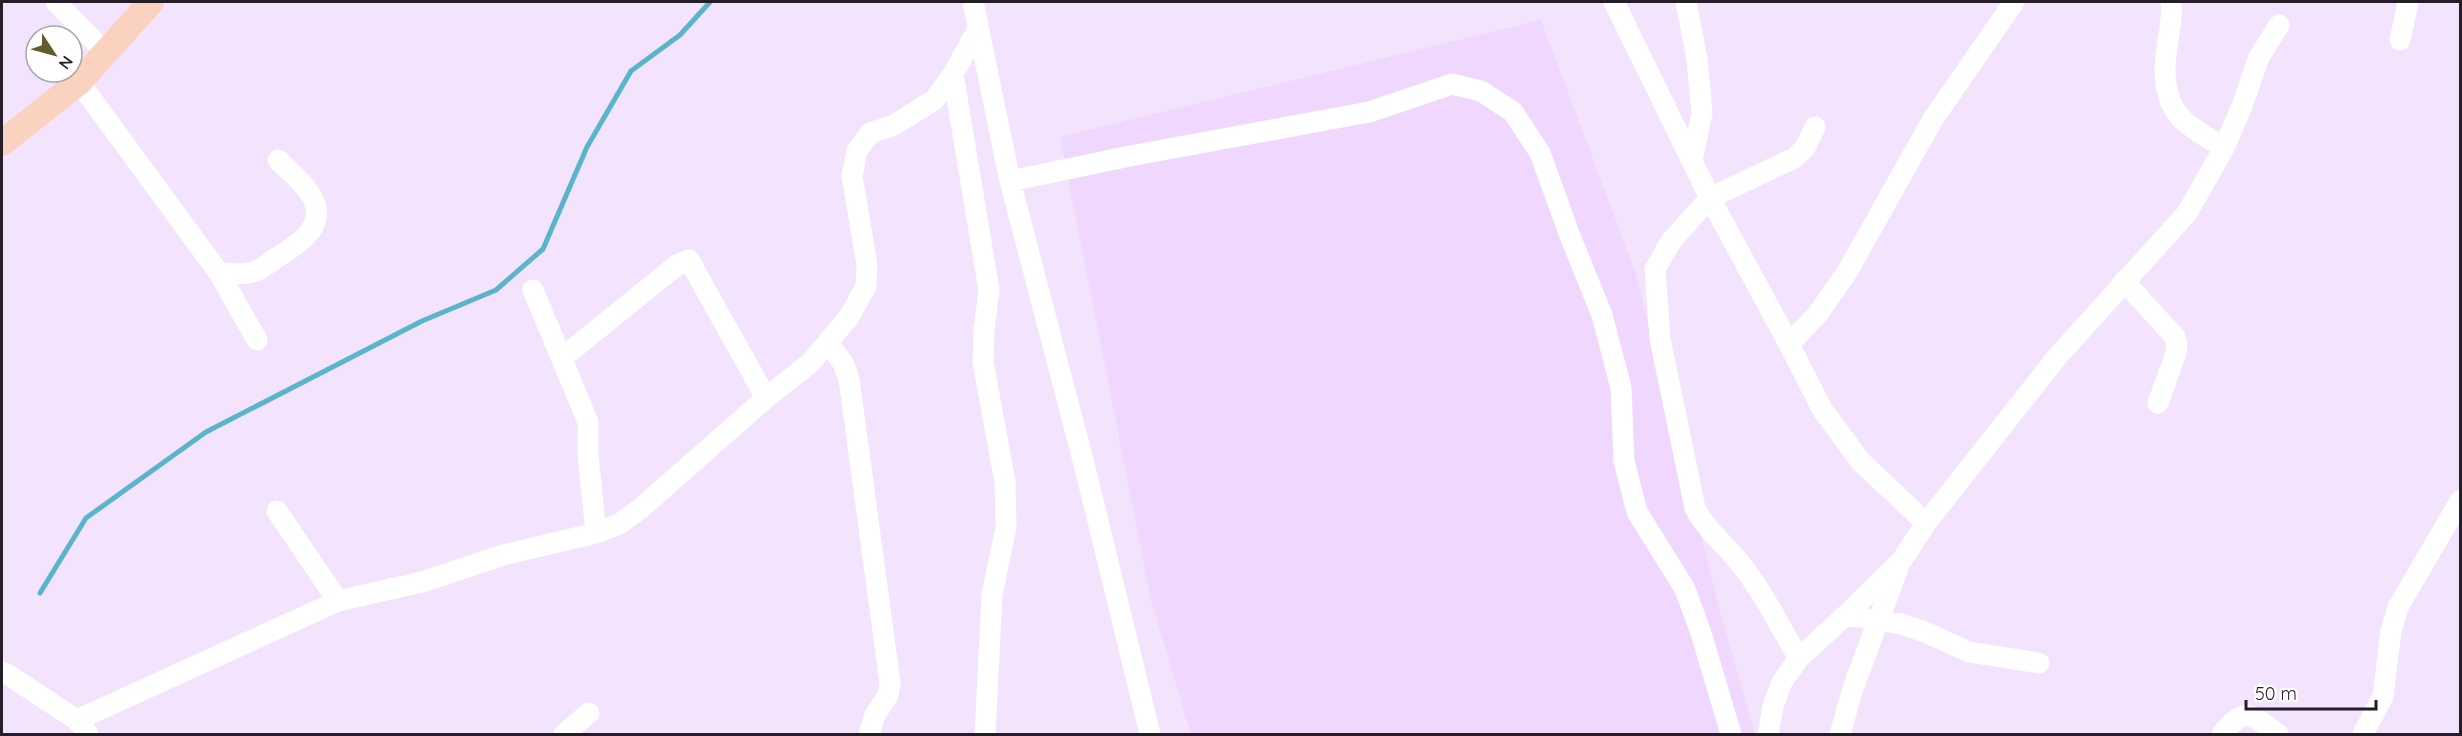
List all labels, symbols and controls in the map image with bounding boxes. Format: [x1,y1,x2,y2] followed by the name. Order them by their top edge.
[24,24,84,84] north arrow
[55,52,78,73] text: N
[2246,673,2376,711] scale bar
[2255,682,2297,705] text: 50 m

